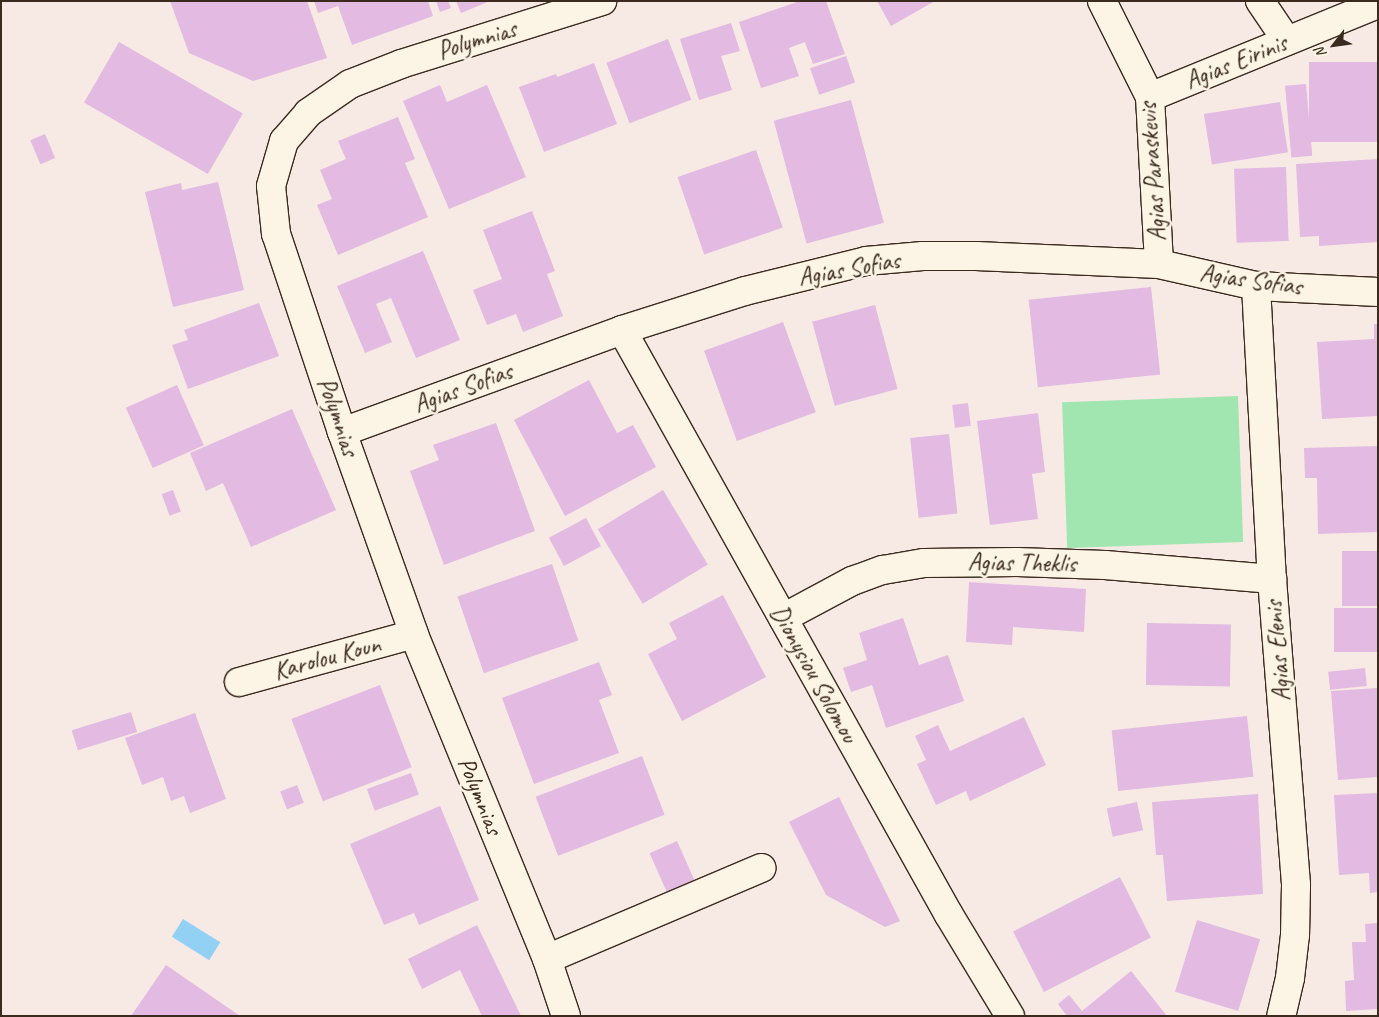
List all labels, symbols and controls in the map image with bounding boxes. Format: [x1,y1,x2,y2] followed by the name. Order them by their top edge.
[434,14,520,66] street label: Polymnias
[1309,20,1359,70] north arrow
[1181,28,1291,96] street label: Agias Eirinis
[1311,45,1330,61] text: N
[1133,102,1173,242] street label: Agias Paraskevis
[796,245,902,293] street label: Agias Sofias
[1199,258,1303,302] street label: Agias Sofias
[410,357,516,419] street label: Agias Sofias
[311,374,365,460] street label: Polymnias
[967,547,1077,579] street label: Agias Theklis
[1259,599,1297,703] street label: Agias Elenis
[764,600,864,748] street label: Dionysiou Solomou
[270,629,384,687] street label: Karolou Koun
[451,753,509,839] street label: Polymnias

